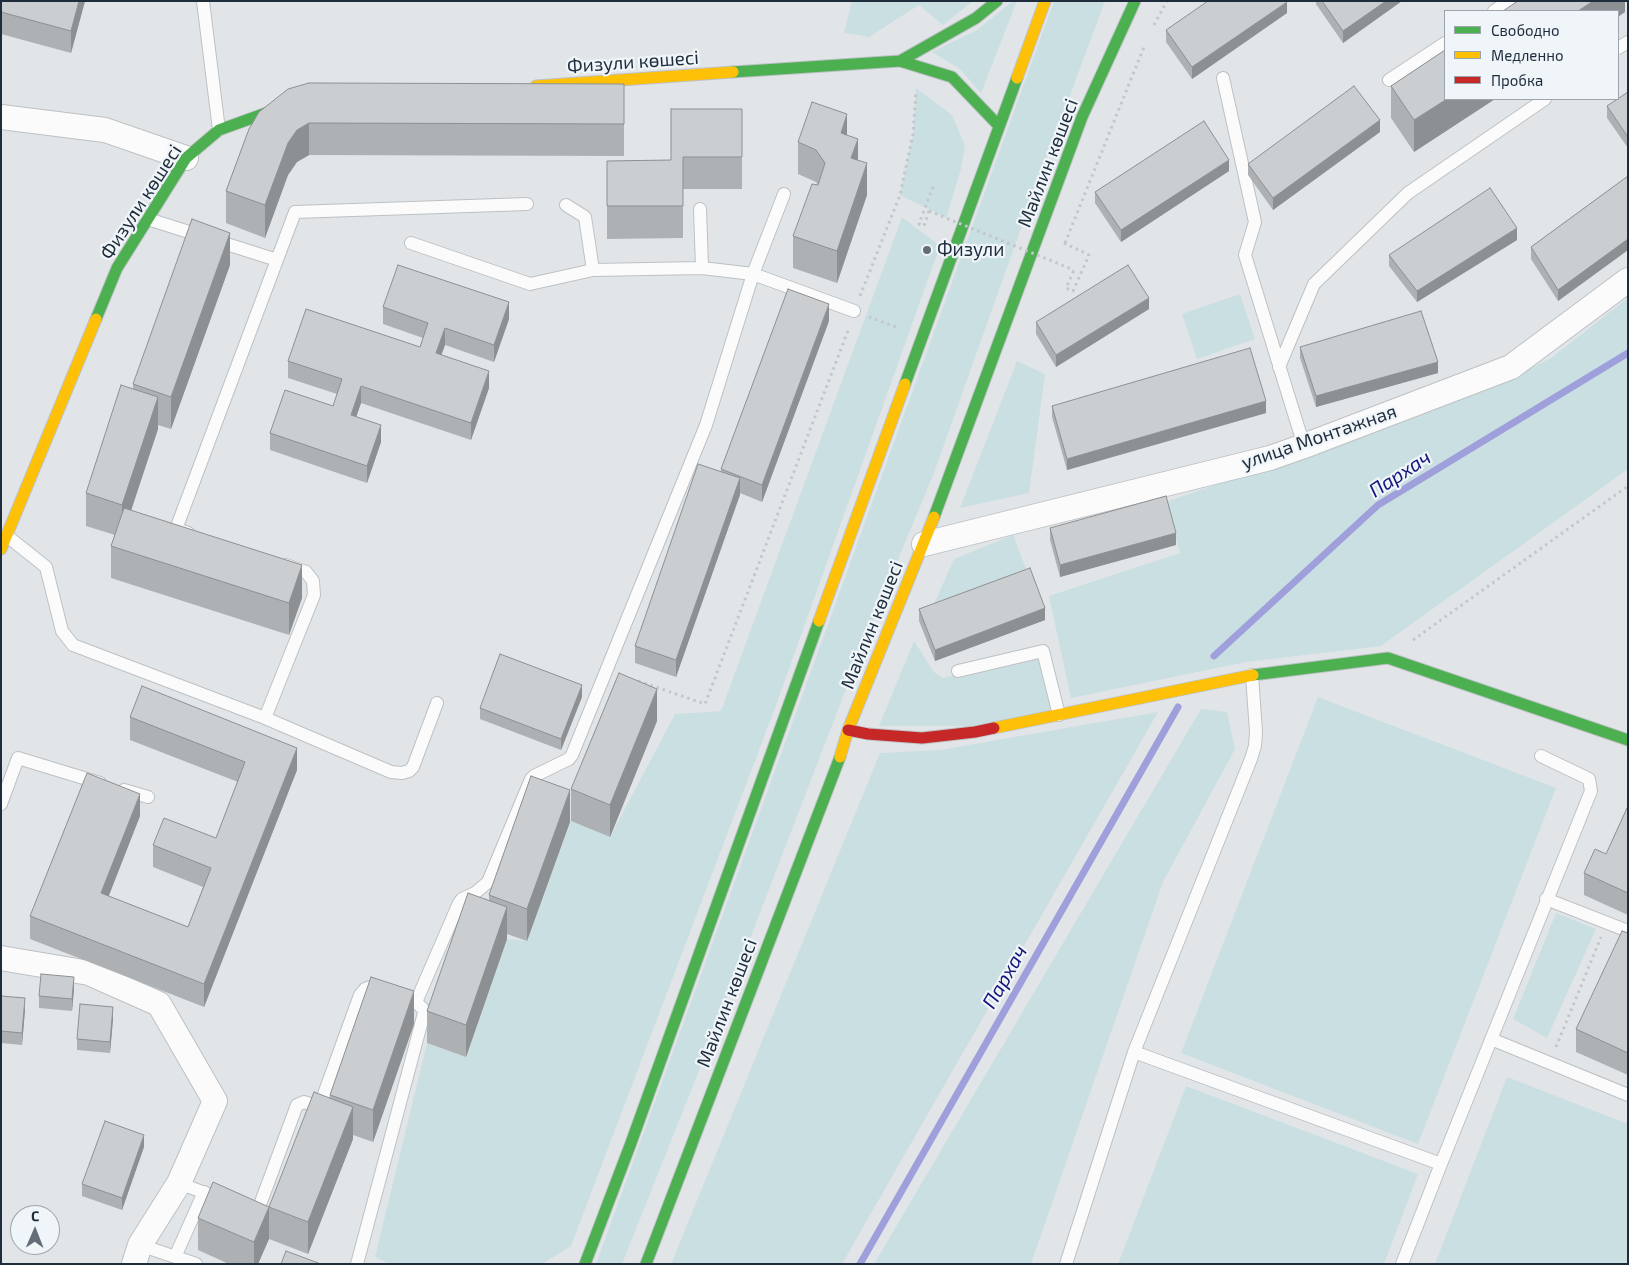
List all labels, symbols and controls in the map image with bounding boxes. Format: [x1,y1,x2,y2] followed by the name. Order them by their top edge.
[1444,10,1619,100] legend
[1491,21,1560,39] text: Свободно
[566,46,700,78] street label: Физули көшесі
[1491,46,1564,64] text: Медленно
[1491,71,1543,89] text: Пробка
[1013,95,1083,231] street label: Майлин көшесі
[95,140,187,264] street label: Физули көшесі
[937,239,1004,261] place label: Физули
[921,244,933,256] marker: Физули
[1238,400,1400,474] street label: улица Монтажная
[1365,445,1435,503] water label: Пархач
[836,558,908,692] street label: Майлин көшесі
[692,935,762,1071] street label: Майлин көшесі
[977,941,1033,1013] water label: Пархач
[10,1205,60,1255] north arrow
[31,1207,40,1224] text: С

